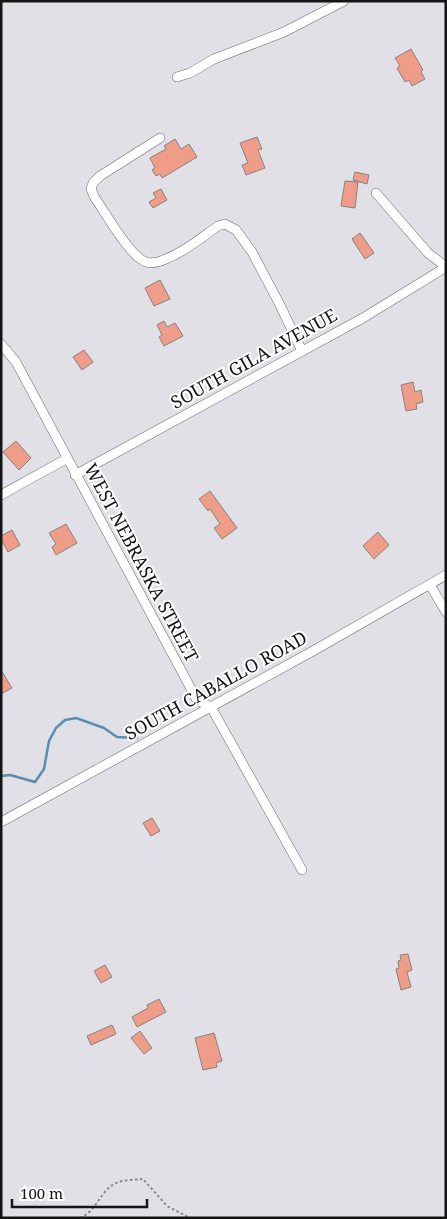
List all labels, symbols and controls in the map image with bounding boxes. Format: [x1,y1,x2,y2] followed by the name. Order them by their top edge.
[166,302,341,414] street label: SOUTH GILA AVENUE
[79,459,205,666] street label: WEST NEBRASKA STREET
[120,625,311,745] street label: SOUTH CABALLO ROAD
[12,1176,148,1208] scale bar
[20,1183,63,1203] text: 100 m

